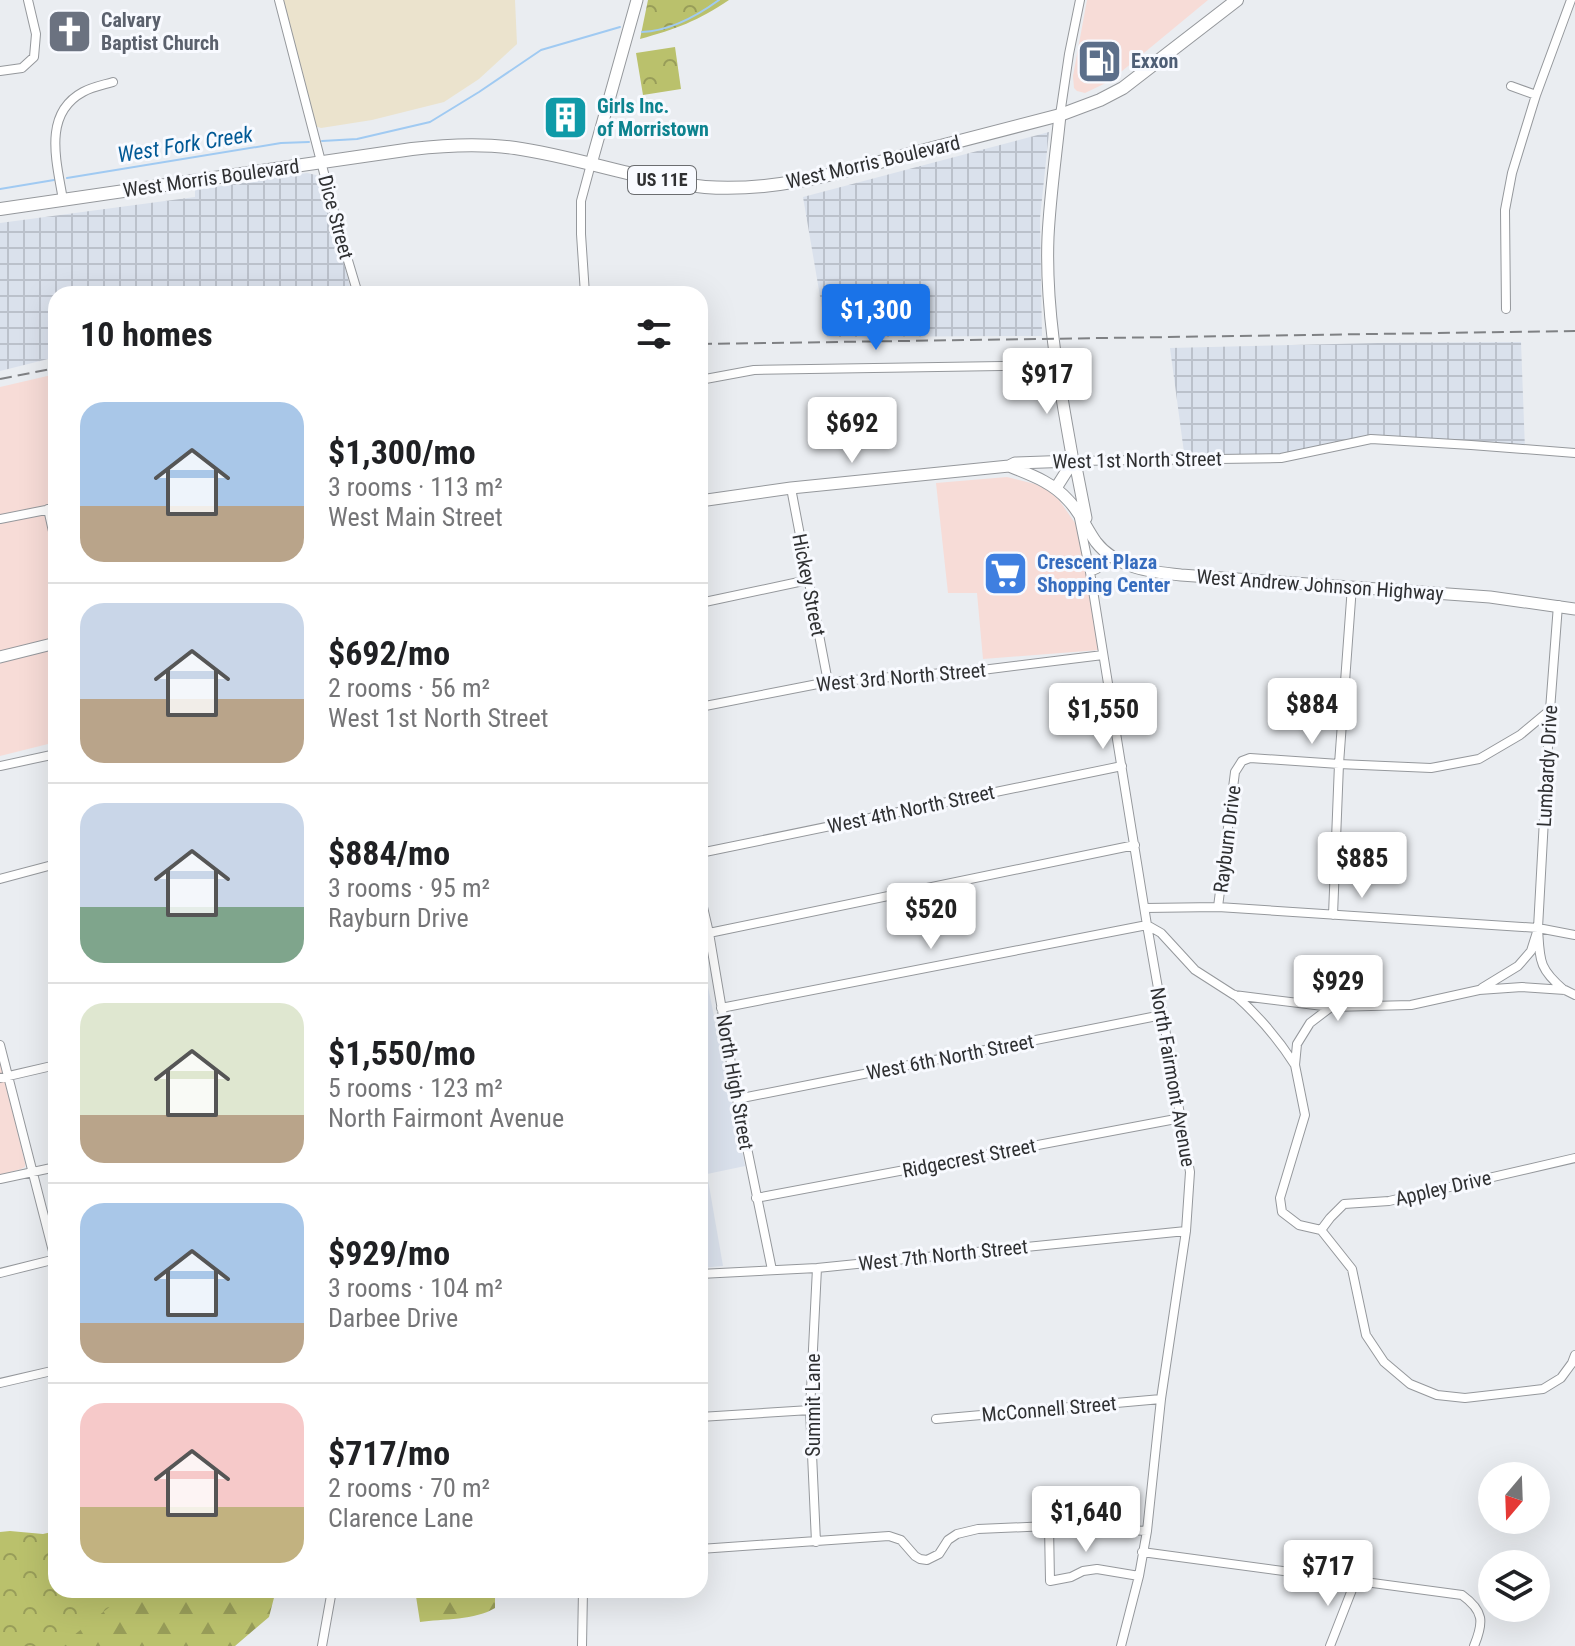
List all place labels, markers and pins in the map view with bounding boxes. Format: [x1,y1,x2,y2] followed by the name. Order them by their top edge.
[46,7,94,55] church icon: Calvary Baptist Church
[101,8,219,55] place label: Calvary Baptist Church
[1076,37,1124,85] fuel station icon: Exxon
[1131,49,1178,73] place label: Exxon
[542,93,590,141] building icon: Girls Inc. of Morristown
[597,94,709,141] place label: Girls Inc. of Morristown
[811,284,941,352] pin: $1,300
[1000,348,1094,416] pin: $917
[805,397,899,465] pin: $692
[982,549,1030,597] supermarket icon: Crescent Plaza Shopping Center
[1037,550,1170,597] place label: Crescent Plaza Shopping Center
[1265,678,1359,746] pin: $884
[1038,683,1168,751] pin: $1,550
[1315,832,1409,900] pin: $885
[884,883,978,951] pin: $520
[1291,955,1385,1023] pin: $929
[1021,1486,1151,1554] pin: $1,640
[1281,1540,1375,1608] pin: $717

